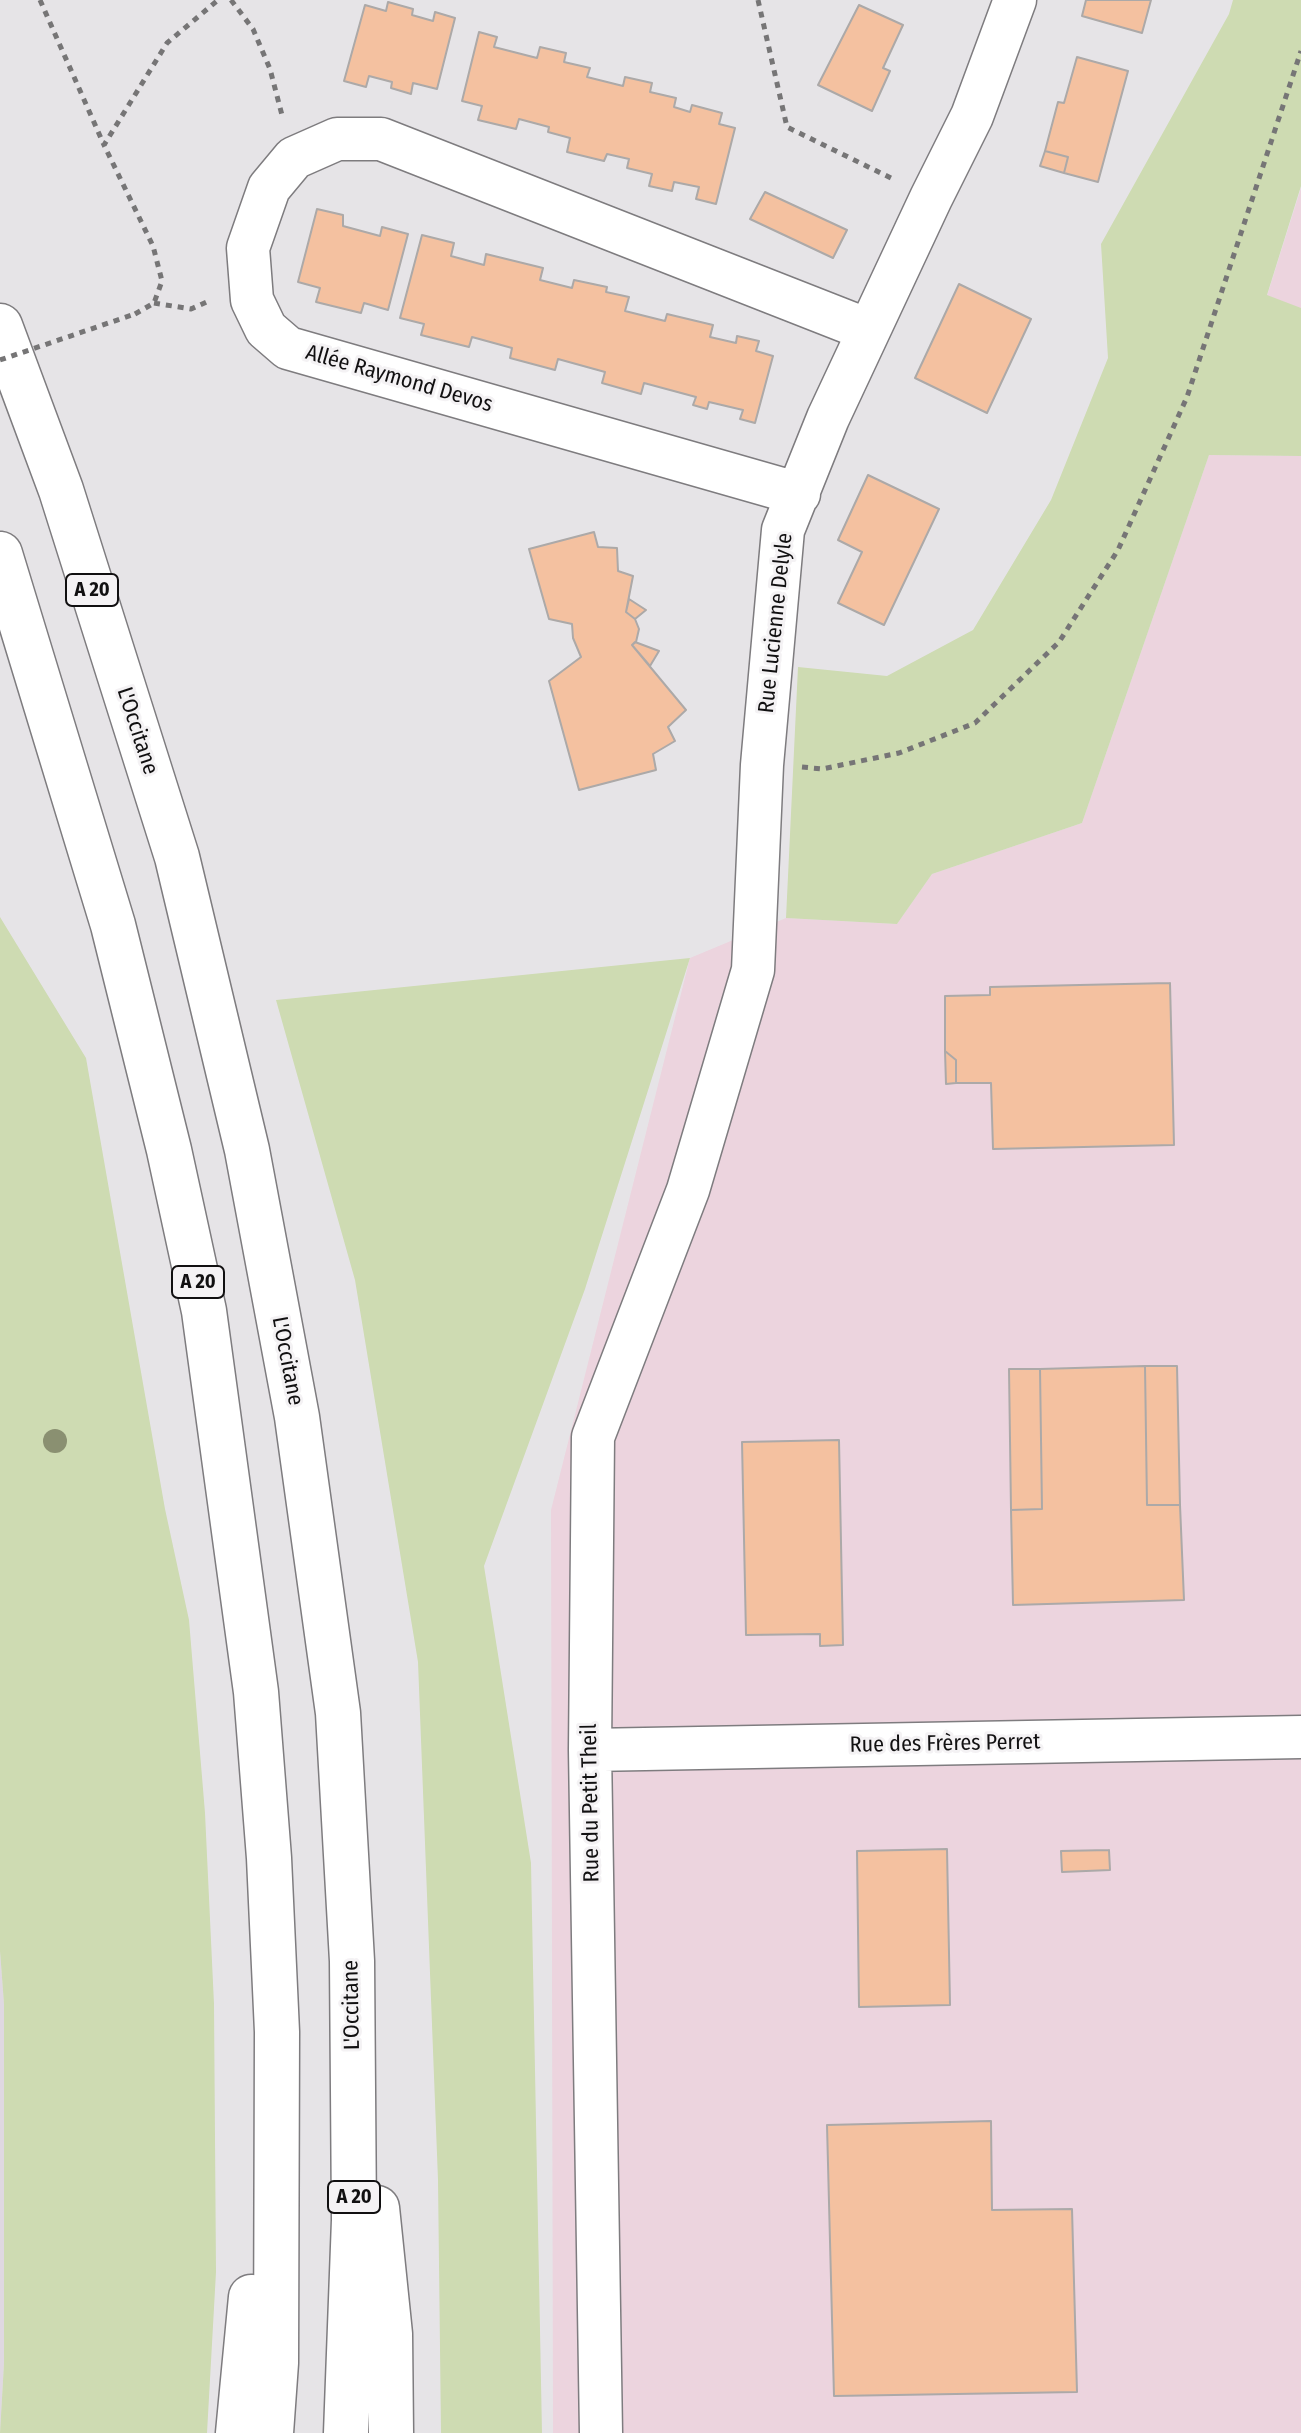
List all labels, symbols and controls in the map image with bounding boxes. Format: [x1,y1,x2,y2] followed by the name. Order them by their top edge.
[302,340,496,418] street label: Allée Raymond Devos
[753,532,799,714] street label: Rue Lucienne Delyle
[66,574,118,606] road number: A 20
[111,684,163,778] street label: L'Occitane
[172,1266,224,1298] road number: A 20
[265,1314,309,1408] street label: L'Occitane
[576,1723,606,1883] street label: Rue du Petit Theil
[850,1729,1040,1759] street label: Rue des Frères Perret
[338,1960,366,2050] street label: L'Occitane
[328,2181,380,2213] road number: A 20

